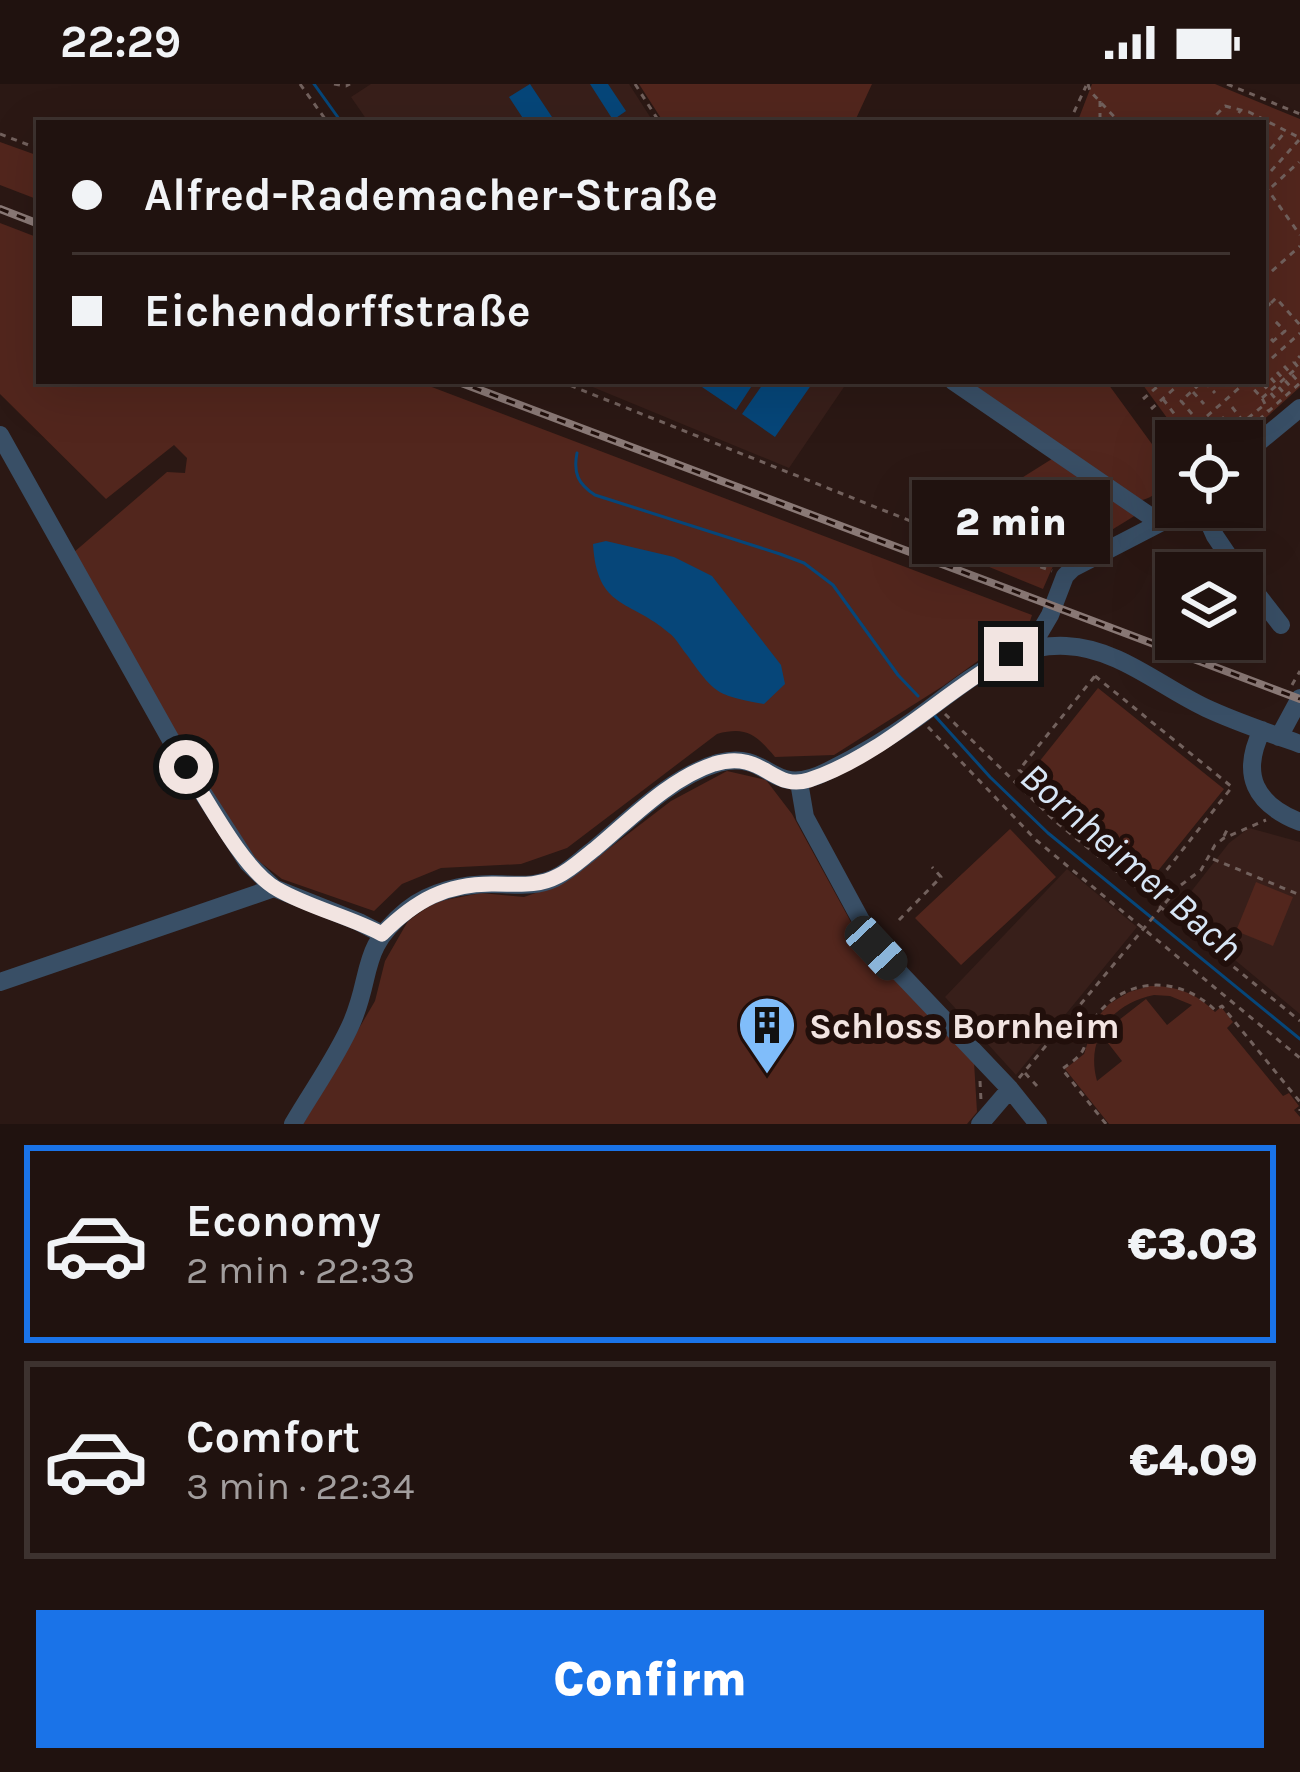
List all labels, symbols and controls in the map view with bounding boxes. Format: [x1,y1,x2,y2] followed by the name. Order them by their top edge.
[60,16,181,68] text: 22:29
[144,169,718,221] text: Alfred-Rademacher-Straße
[144,285,531,337] text: Eichendorffstraße
[1155,420,1263,660] map controls
[1155,420,1263,528] button: locate
[912,480,1110,564] callout: 2 min
[955,499,1067,545] text: 2 min
[1155,552,1263,660] button: layers
[984,627,1038,681] route end
[159,740,213,794] route start
[1011,753,1252,971] water label: Bornheimer Bach
[838,909,914,987] car
[736,994,798,1076] building icon: Schloss Bornheim
[809,1005,1120,1047] place label: Schloss Bornheim
[42,1190,150,1298] icon: car
[186,1195,381,1247] text: Economy
[1128,1218,1258,1270] text: €3.03
[186,1247,415,1293] text: 2 min · 22:33
[42,1406,150,1514] icon: car
[186,1411,360,1463] text: Comfort
[1129,1434,1258,1486] text: €4.09
[186,1463,414,1509] text: 3 min · 22:34
[36,1610,1264,1748] button: Confirm

